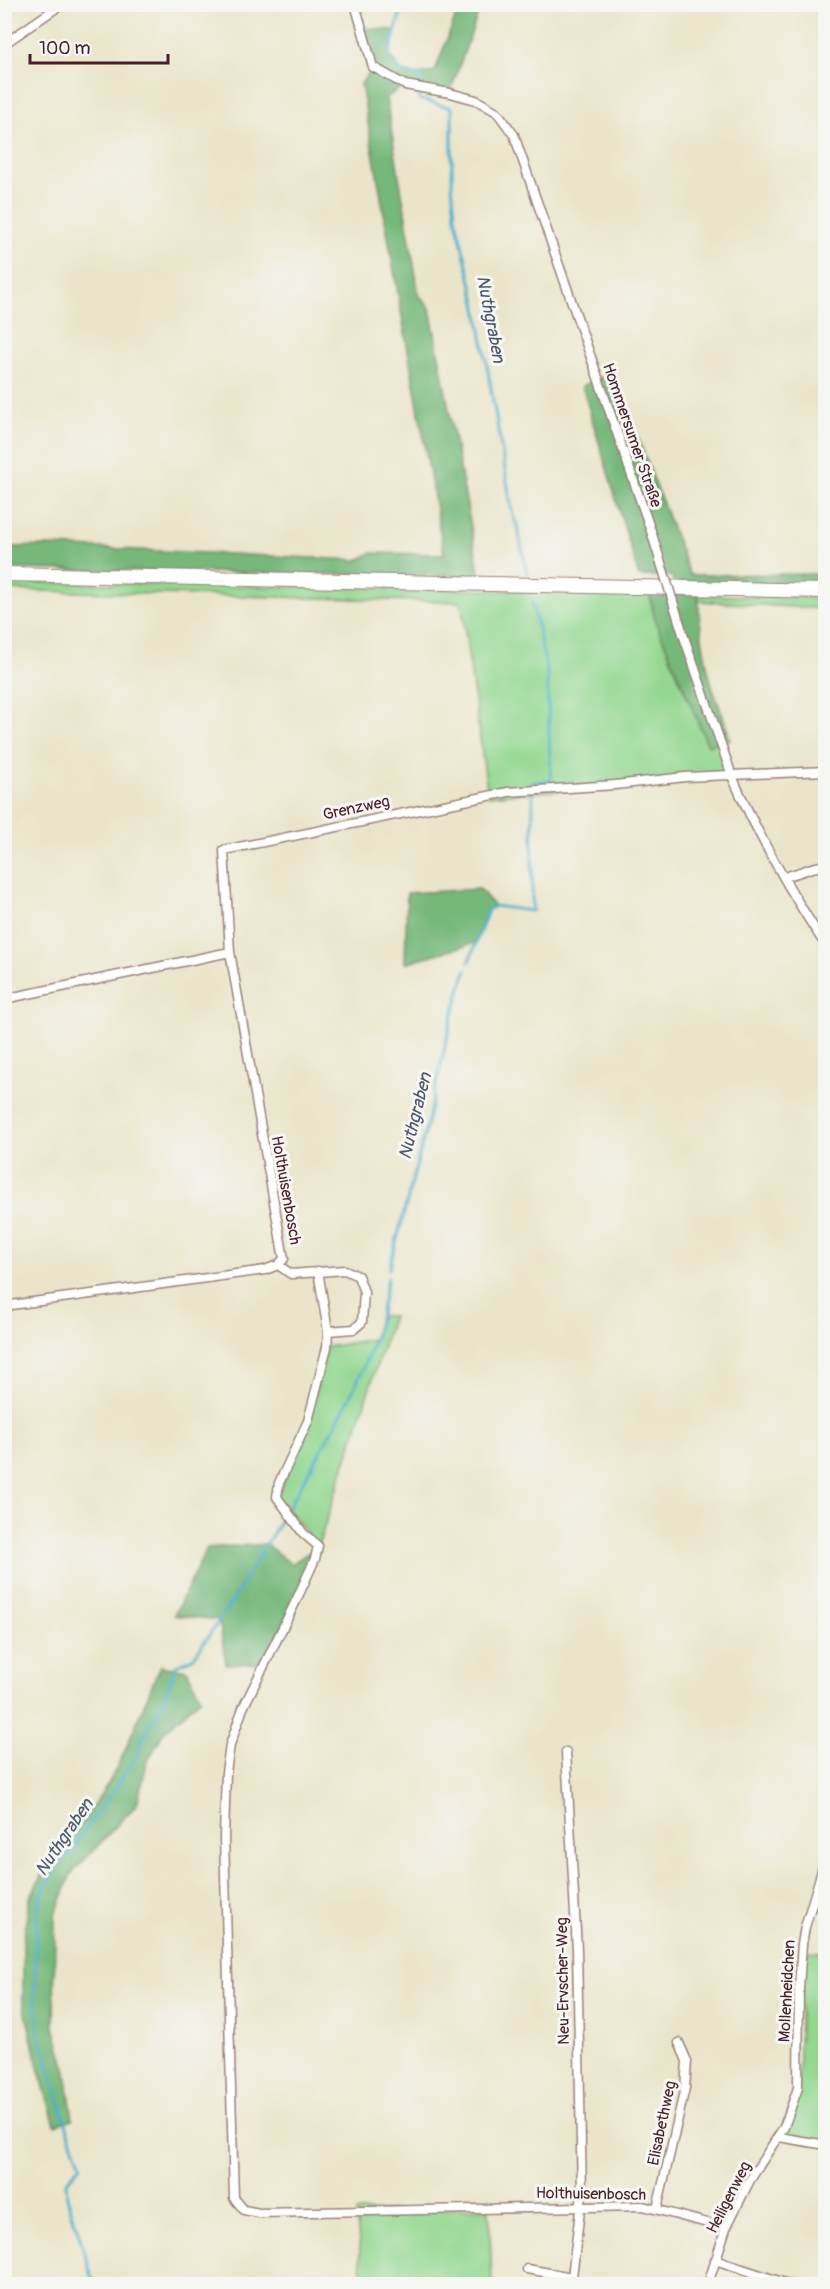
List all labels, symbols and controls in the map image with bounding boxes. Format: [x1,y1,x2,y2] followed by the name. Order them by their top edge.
[30,27,168,65] scale bar
[39,37,91,60] text: 100 m
[471,274,510,365] water label: Nuthgraben
[598,360,666,510] street label: Hommersumer Straße
[321,791,391,825] street label: Grenzweg
[394,1070,438,1162] water label: Nuthgraben
[267,1134,305,1246] street label: Holthuisenbosch
[30,1794,99,1880] water label: Nuthgraben
[552,1917,574,2045] street label: Neu-Ervscher-Weg
[774,1939,800,2043] street label: Mollenheidchen
[643,2079,681,2167] street label: Elisabethweg
[702,2158,756,2237] street label: Heiligenweg
[536,2183,646,2205] street label: Holthuisenbosch

